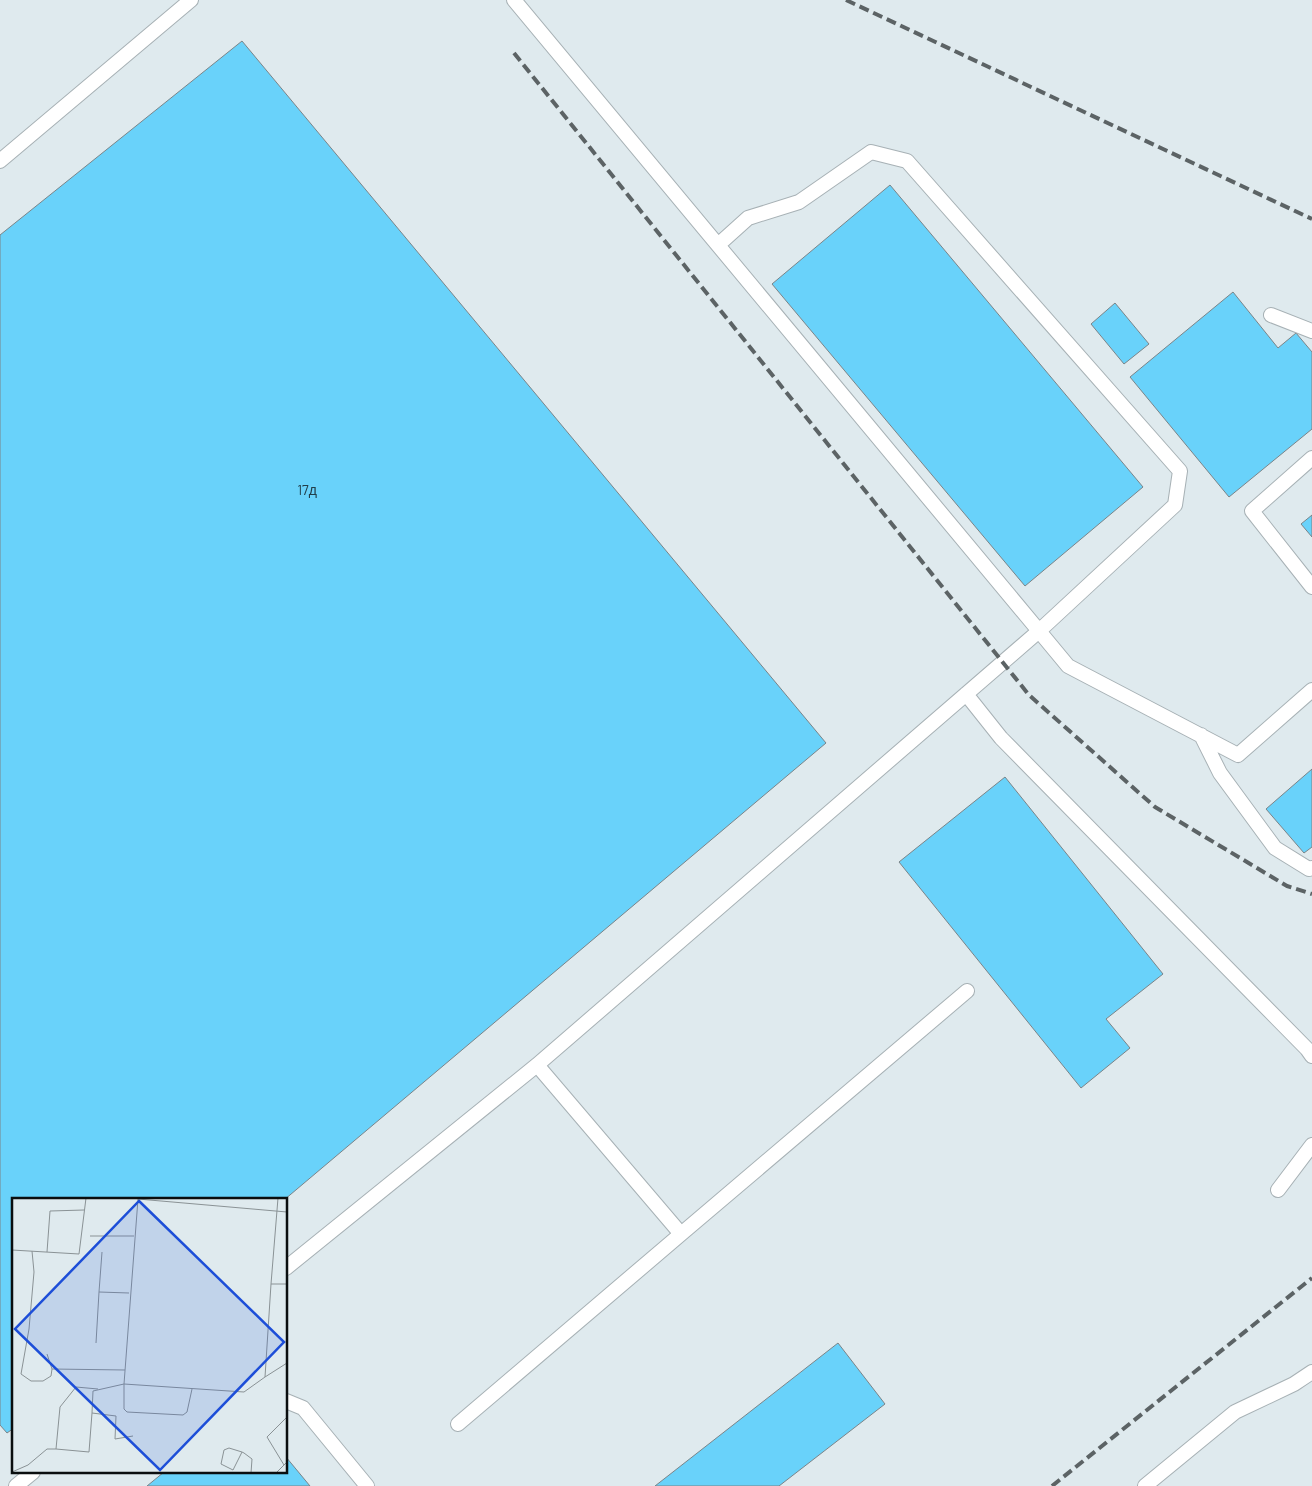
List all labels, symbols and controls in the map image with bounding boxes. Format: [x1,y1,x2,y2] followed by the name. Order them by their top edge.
[297,481,317,498] house number: 17д
[12,1198,288,1474] inset map

